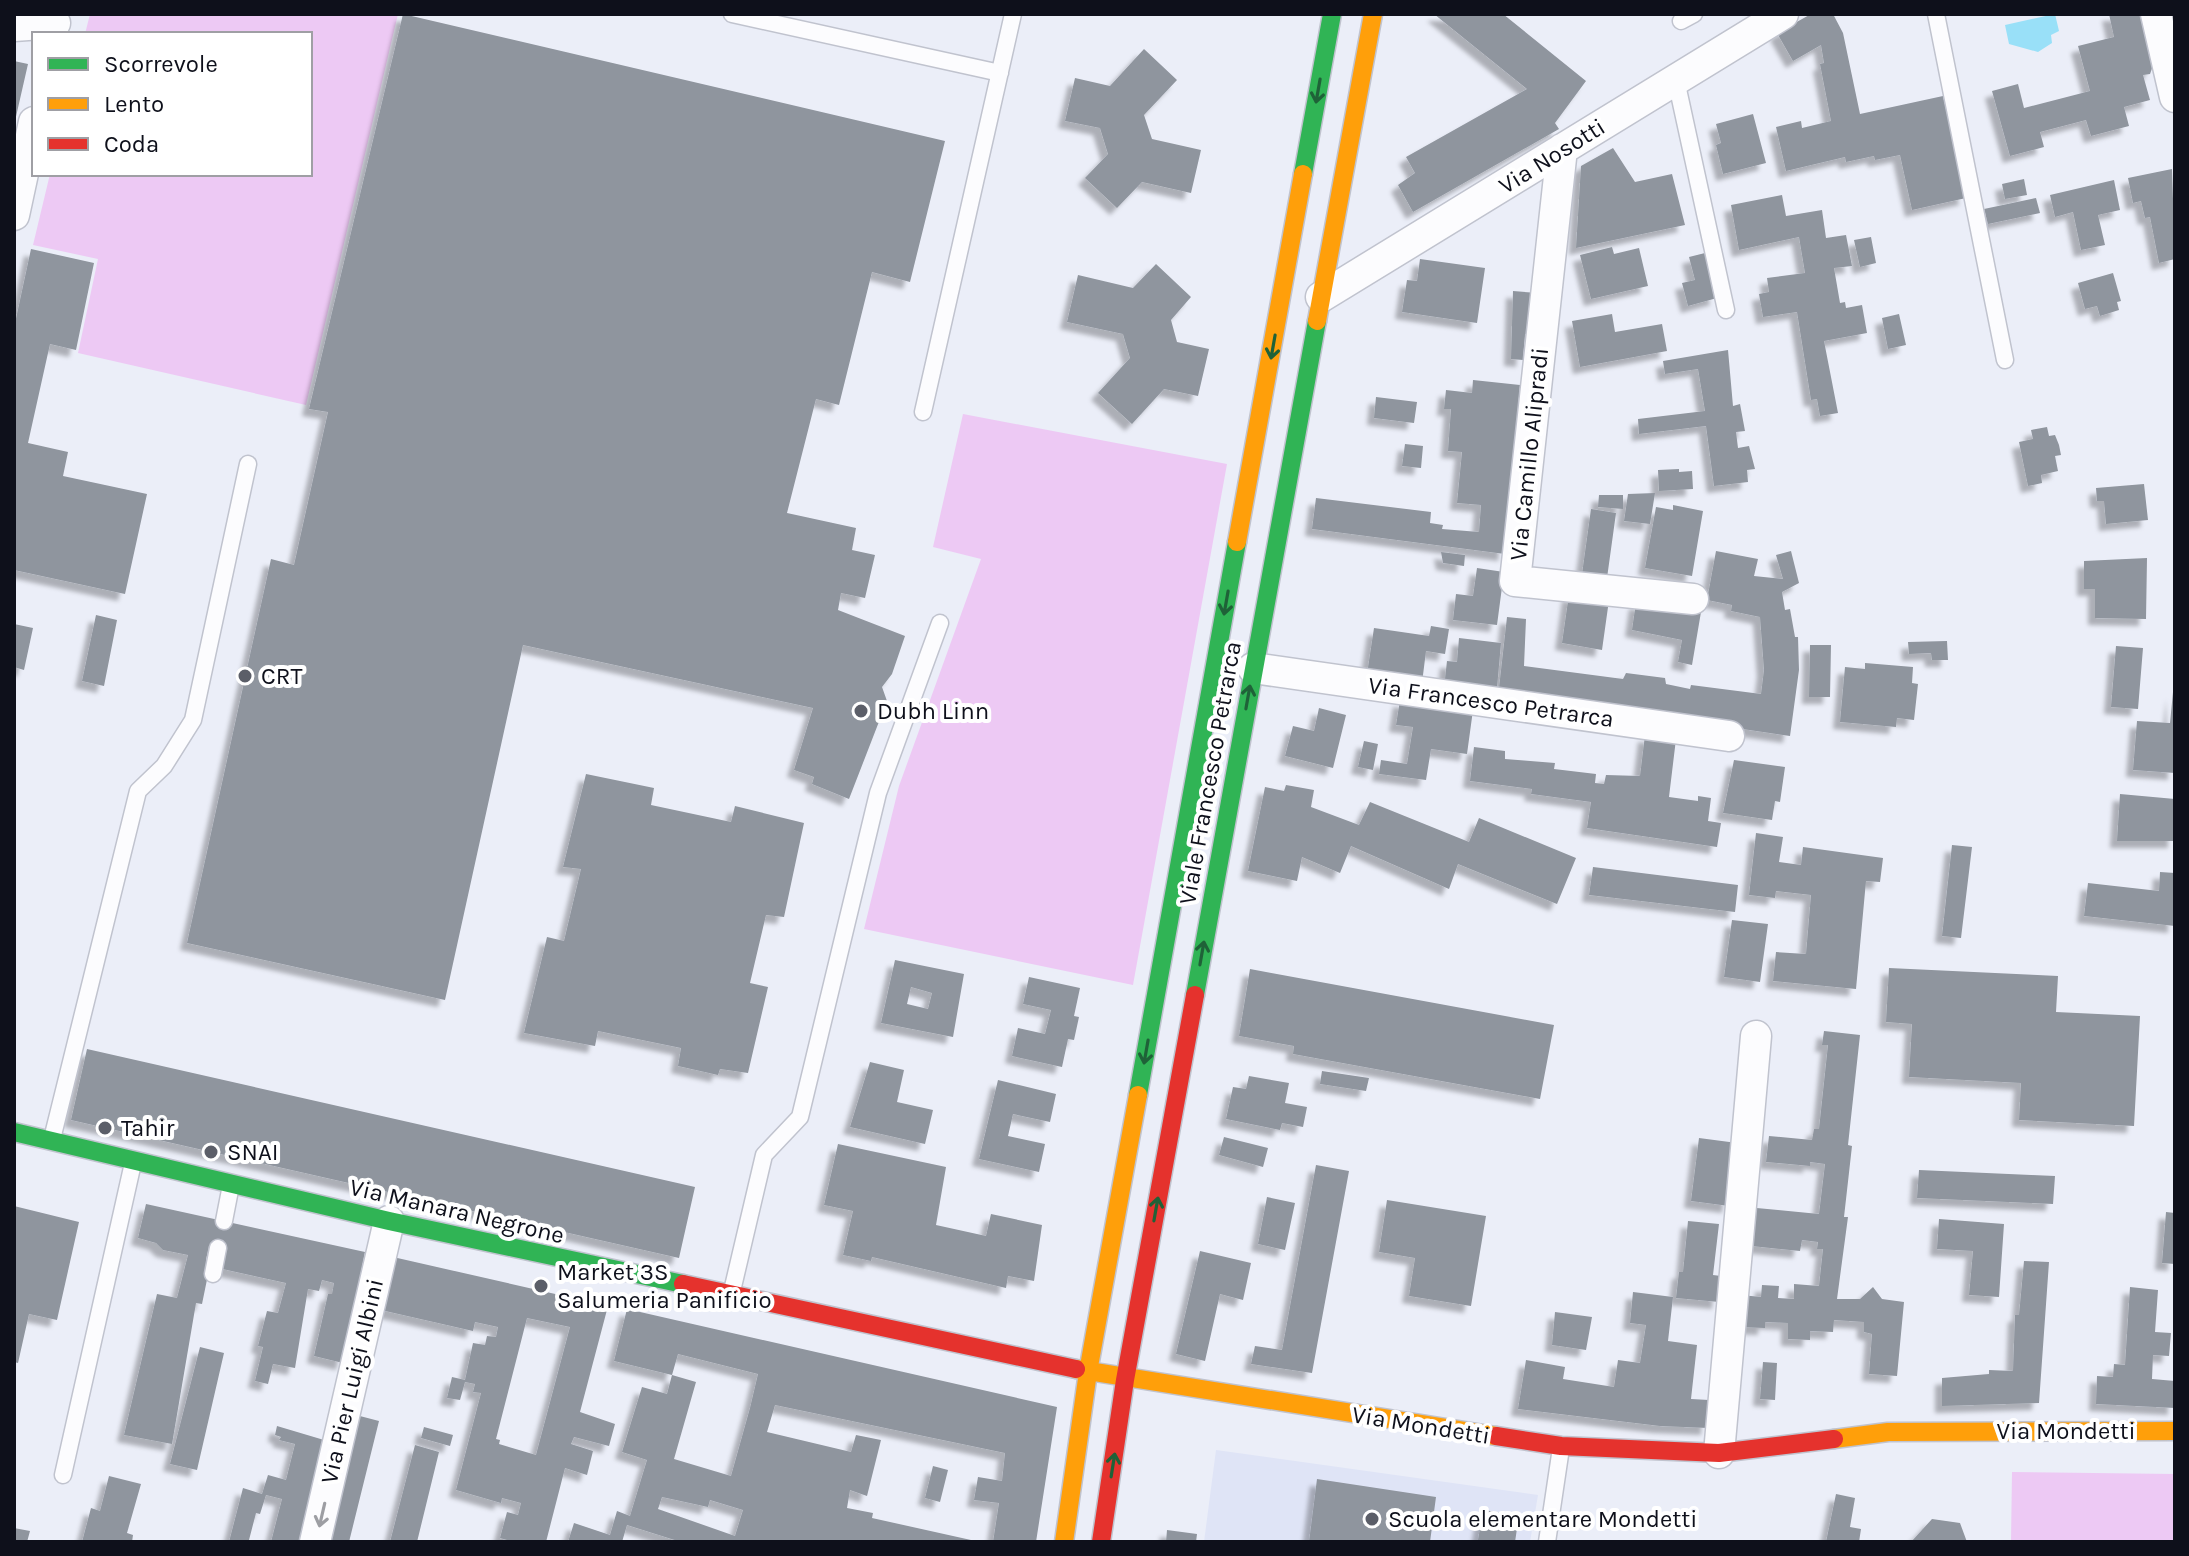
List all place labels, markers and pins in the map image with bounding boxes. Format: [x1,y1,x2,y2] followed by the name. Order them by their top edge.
[261,662,302,690] place label: CRT
[236,667,254,685] marker: CRT
[877,697,989,725] place label: Dubh Linn
[852,702,870,720] marker: Dubh Linn
[121,1114,175,1142] place label: Tahir
[96,1119,114,1137] marker: Tahir
[227,1138,278,1166] place label: SNAI
[202,1143,220,1161] marker: SNAI
[557,1258,772,1314] place label: Market 3S Salumeria Panificio
[532,1277,550,1295] marker: Market 3S Salumeria Panificio
[1388,1505,1697,1533] place label: Scuola elementare Mondetti
[1363,1510,1381,1528] marker: Scuola elementare Mondetti

